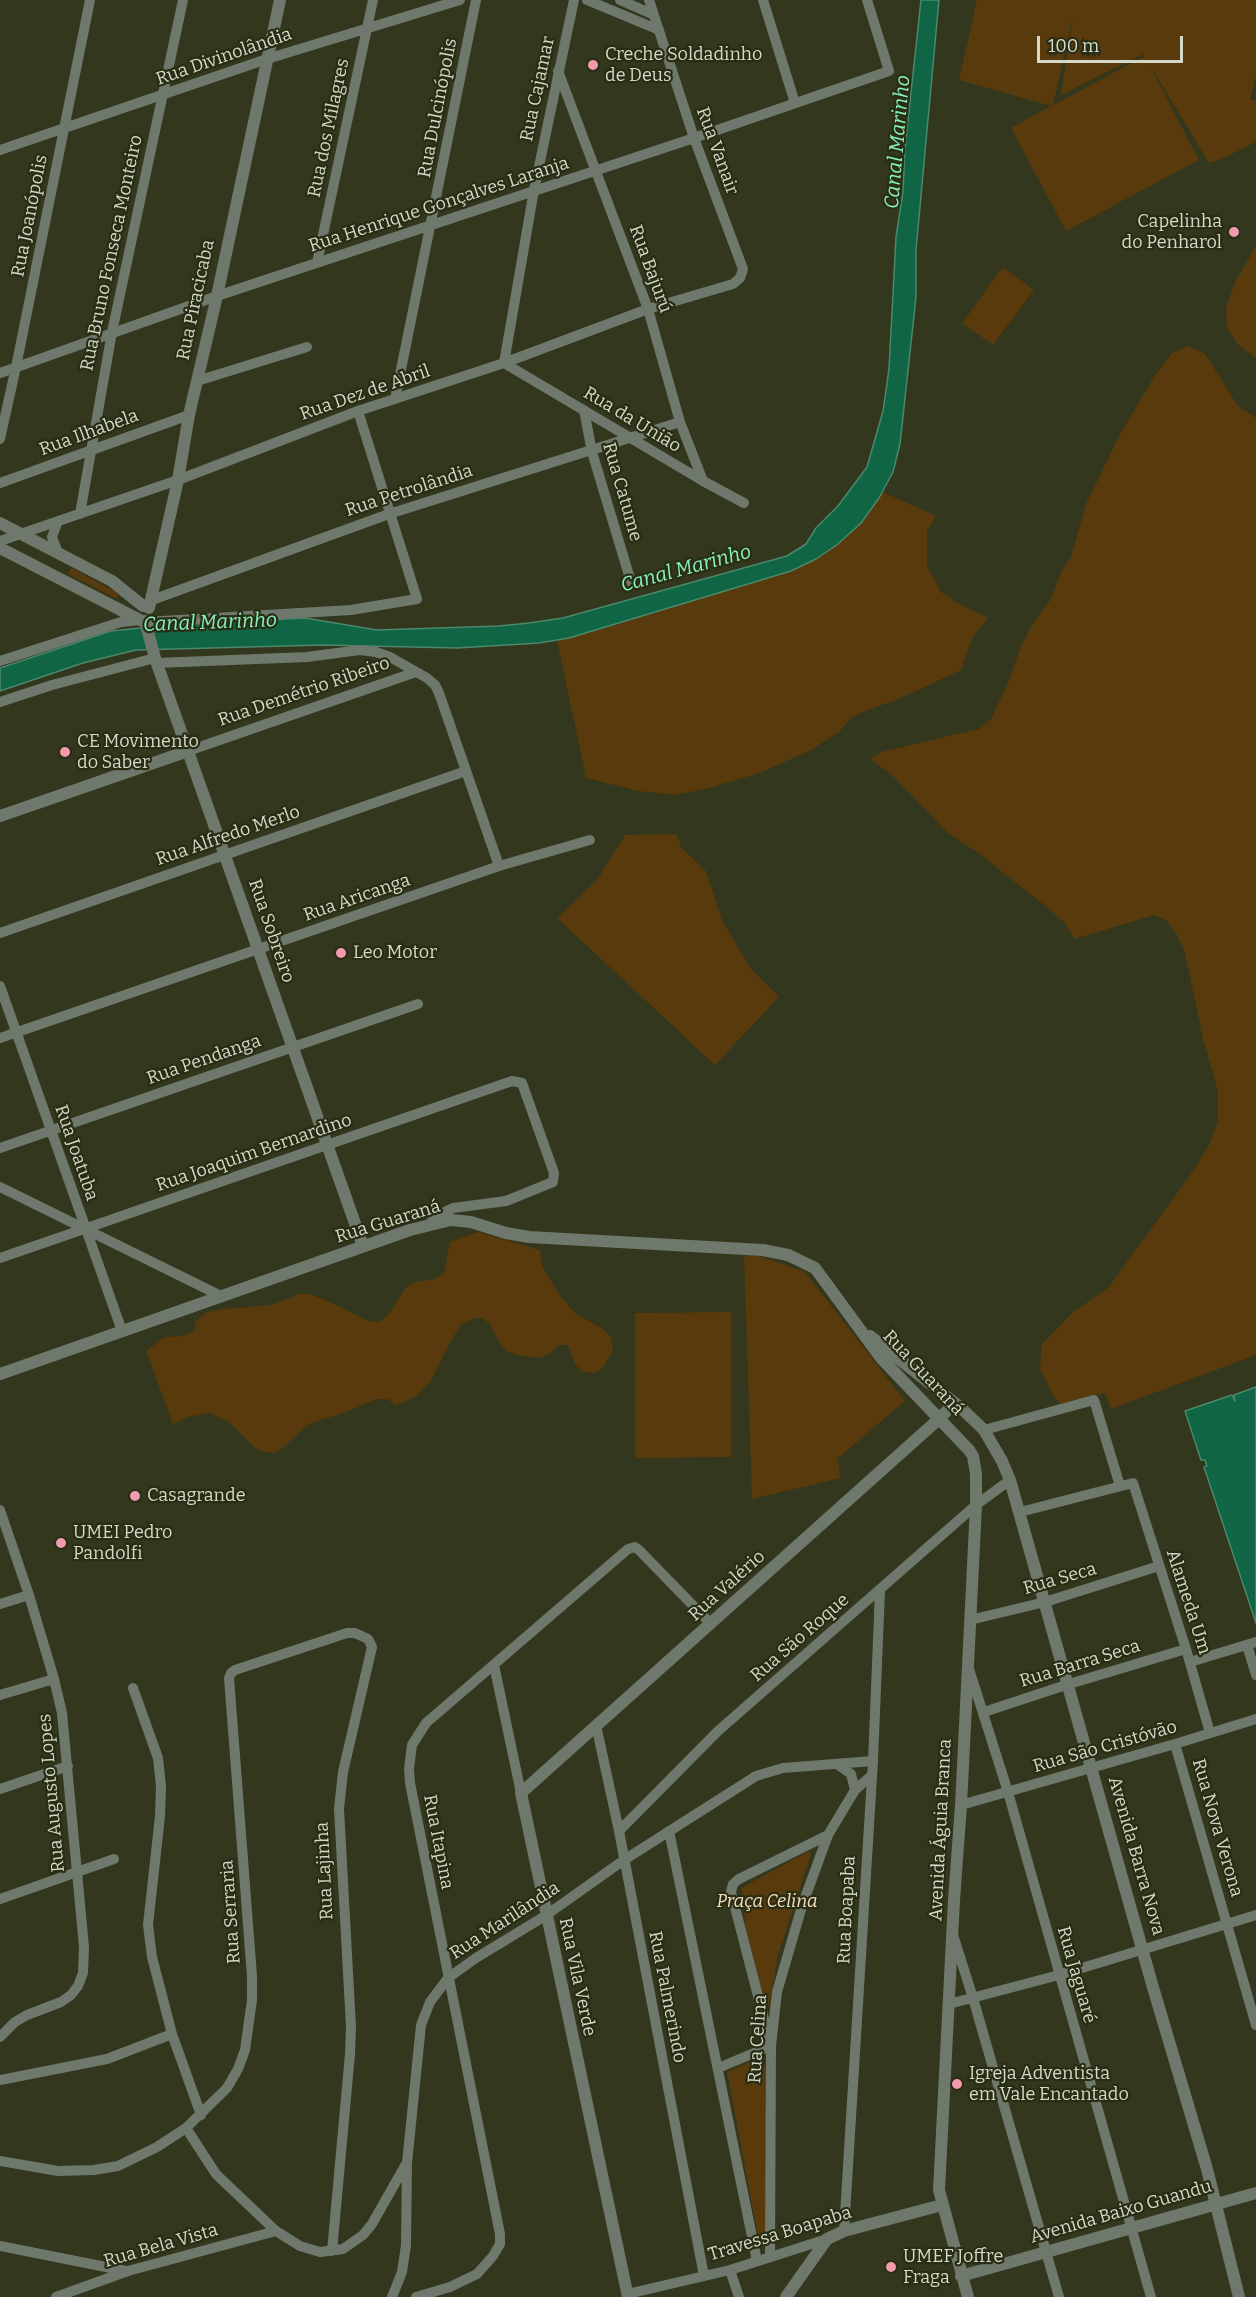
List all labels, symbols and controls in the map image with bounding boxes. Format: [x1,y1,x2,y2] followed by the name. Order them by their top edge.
[153,24,295,90] street label: Rua Divinolândia
[1040,24,1186,62] scale bar
[516,34,560,144] street label: Rua Cajamar
[1048,35,1099,57] text: 100 m
[414,36,462,180] street label: Rua Dulcinópolis
[605,44,762,86] place label: Creche Soldadinho de Deus
[304,57,354,199] street label: Rua dos Milagres
[586,58,600,72] marker: Creche Soldadinho de Deus
[880,74,916,210] water label: Canal Marinho
[691,104,743,198] street label: Rua Vanair
[76,133,148,373] street label: Rua Bruno Fonseca Monteiro
[8,153,52,279] street label: Rua Joanópolis
[306,153,572,257] street label: Rua Henrique Gonçalves Laranja
[1122,211,1222,254] place label: Capelinha do Penharol
[624,222,676,316] street label: Rua Bajurú
[1227,225,1241,239] marker: Capelinha do Penharol
[173,238,219,362] street label: Rua Piracicaba
[297,361,433,425] street label: Rua Dez de Abril
[579,382,685,458] street label: Rua da União
[37,405,141,461] street label: Rua Ilhabela
[598,440,646,544] street label: Rua Catume
[343,460,475,522] street label: Rua Petrolândia
[618,540,754,598] water label: Canal Marinho
[143,609,277,637] water label: Canal Marinho
[215,653,393,731] street label: Rua Demétrio Ribeiro
[77,731,199,774] place label: CE Movimento do Saber
[58,745,72,759] marker: CE Movimento do Saber
[153,801,303,871] street label: Rua Alfredo Merlo
[301,870,413,926] street label: Rua Aricanga
[243,876,299,986] street label: Rua Sobreiro
[353,942,437,964] place label: Leo Motor
[334,946,348,960] marker: Leo Motor
[144,1030,264,1090] street label: Rua Pendanga
[50,1102,102,1204] street label: Rua Joatuba
[153,1109,355,1197] street label: Rua Joaquim Bernardino
[333,1196,443,1248] street label: Rua Guaraná
[878,1326,968,1420] street label: Rua Guaraná
[147,1485,246,1507] place label: Casagrande
[128,1489,142,1503] marker: Casagrande
[73,1522,172,1564] place label: UMEI Pedro Pandolfi
[54,1536,68,1550] marker: UMEI Pedro Pandolfi
[684,1546,770,1626] street label: Rua Valério
[1161,1547,1215,1657] street label: Alameda Um
[1021,1558,1099,1600] street label: Rua Seca
[746,1589,854,1687] street label: Rua São Roque
[1017,1635,1143,1693] street label: Rua Barra Seca
[34,1713,70,1873] street label: Rua Augusto Lopes
[1031,1716,1179,1778] street label: Rua São Cristóvão
[925,1738,957,1922] street label: Avenida Águia Branca
[1187,1756,1247,1900] street label: Rua Nova Verona
[1103,1774,1169,1938] street label: Avenida Barra Nova
[418,1793,458,1891] street label: Rua Itapina
[312,1821,338,1921] street label: Rua Lajinha
[833,1855,861,1965] street label: Rua Boapaba
[217,1859,245,1965] street label: Rua Serraria
[446,1877,564,1965] street label: Rua Marilândia
[716,1891,818,1913] park label: Praça Celina
[554,1916,600,2038] street label: Rua Vila Verde
[1052,1924,1100,2026] street label: Rua Jaguaré
[644,1929,690,2065] street label: Rua Palmerindo
[744,1994,772,2084] street label: Rua Celina
[969,2063,1129,2106] place label: Igreja Adventista em Vale Encantado
[950,2077,964,2091] marker: Igreja Adventista em Vale Encantado
[1028,2176,1214,2248] street label: Avenida Baixo Guandu
[706,2202,854,2266] street label: Travessa Boapaba
[102,2219,220,2273] street label: Rua Bela Vista
[903,2246,1003,2288] place label: UMEF Joffre Fraga
[884,2260,898,2274] marker: UMEF Joffre Fraga

